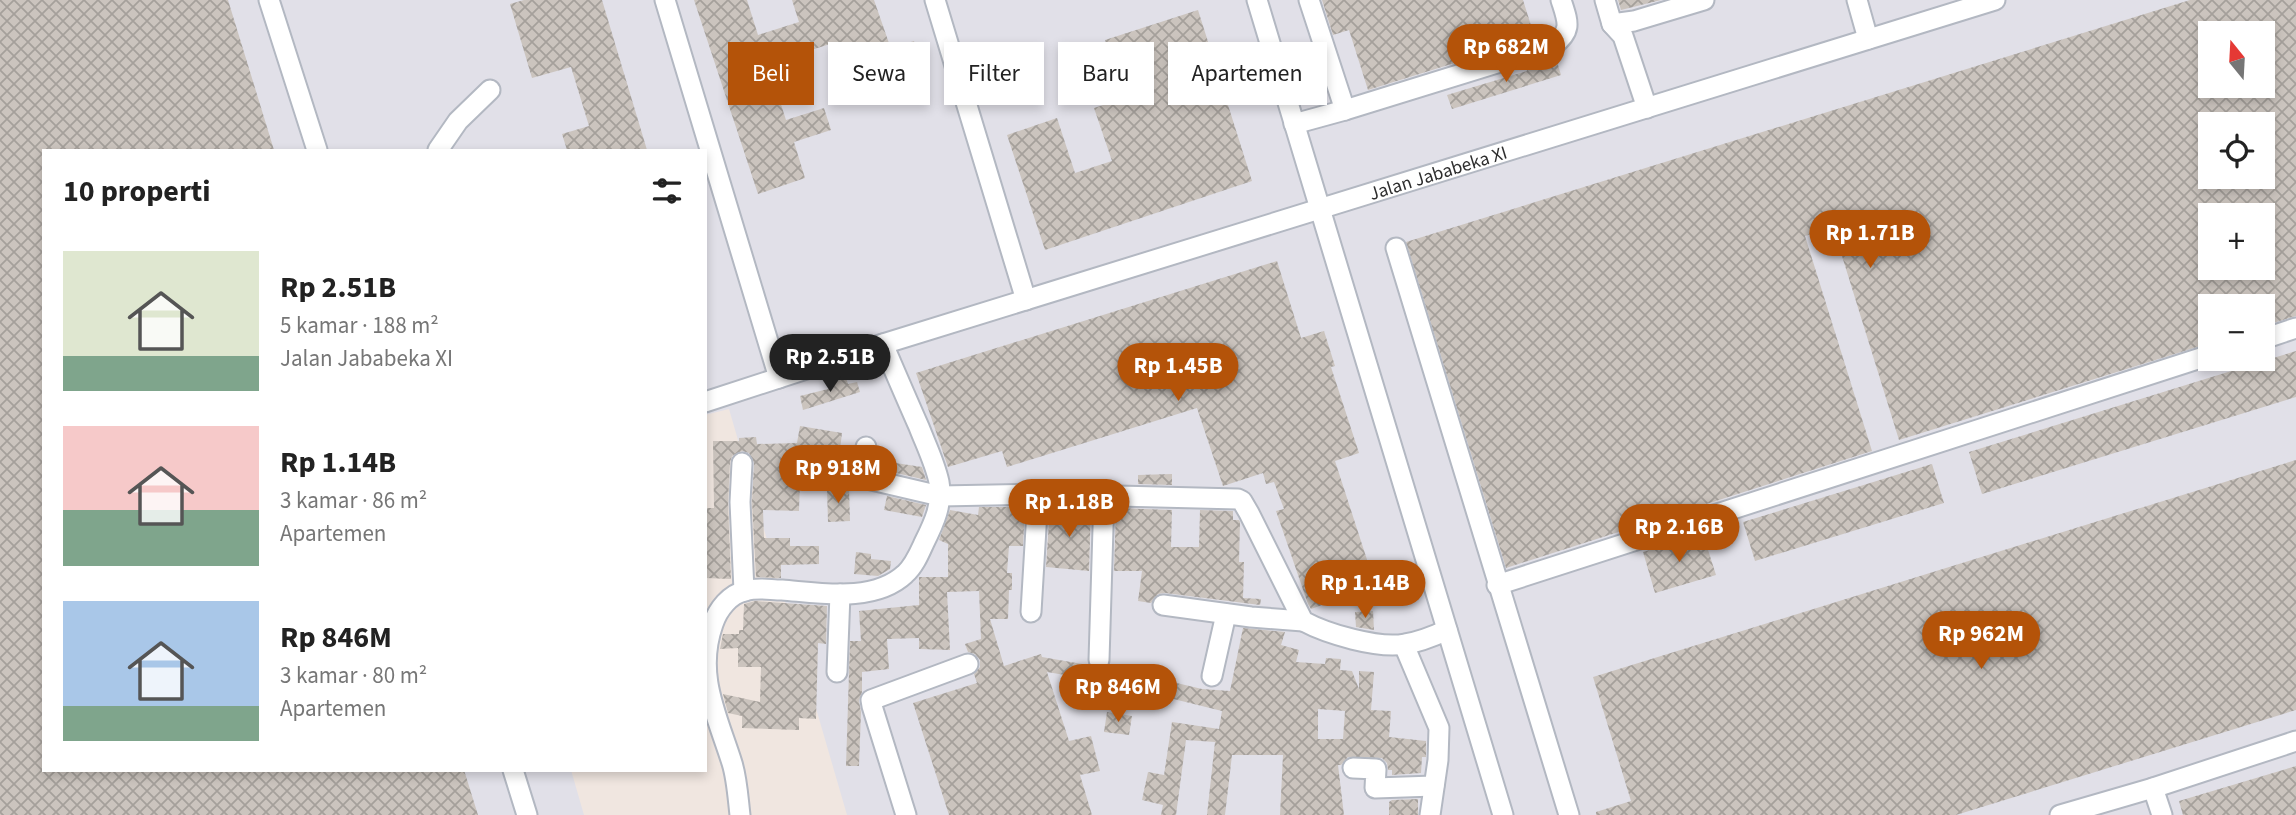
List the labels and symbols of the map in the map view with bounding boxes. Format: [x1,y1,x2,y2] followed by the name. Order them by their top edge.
[2198,21,2275,98] north arrow
[1441,24,1571,84] pin: Rp 682M
[1366,140,1511,208] street label: Jalan Jababeka XI
[1798,210,1942,270] pin: Rp 1.71B
[758,334,902,394] pin: Rp 2.51B
[1106,344,1250,403] pin: Rp 1.45B
[773,446,903,505] pin: Rp 918M
[997,480,1141,539] pin: Rp 1.18B
[1607,504,1751,564] pin: Rp 2.16B
[1293,560,1437,620] pin: Rp 1.14B
[1916,612,2046,671] pin: Rp 962M
[1053,664,1183,724] pin: Rp 846M

